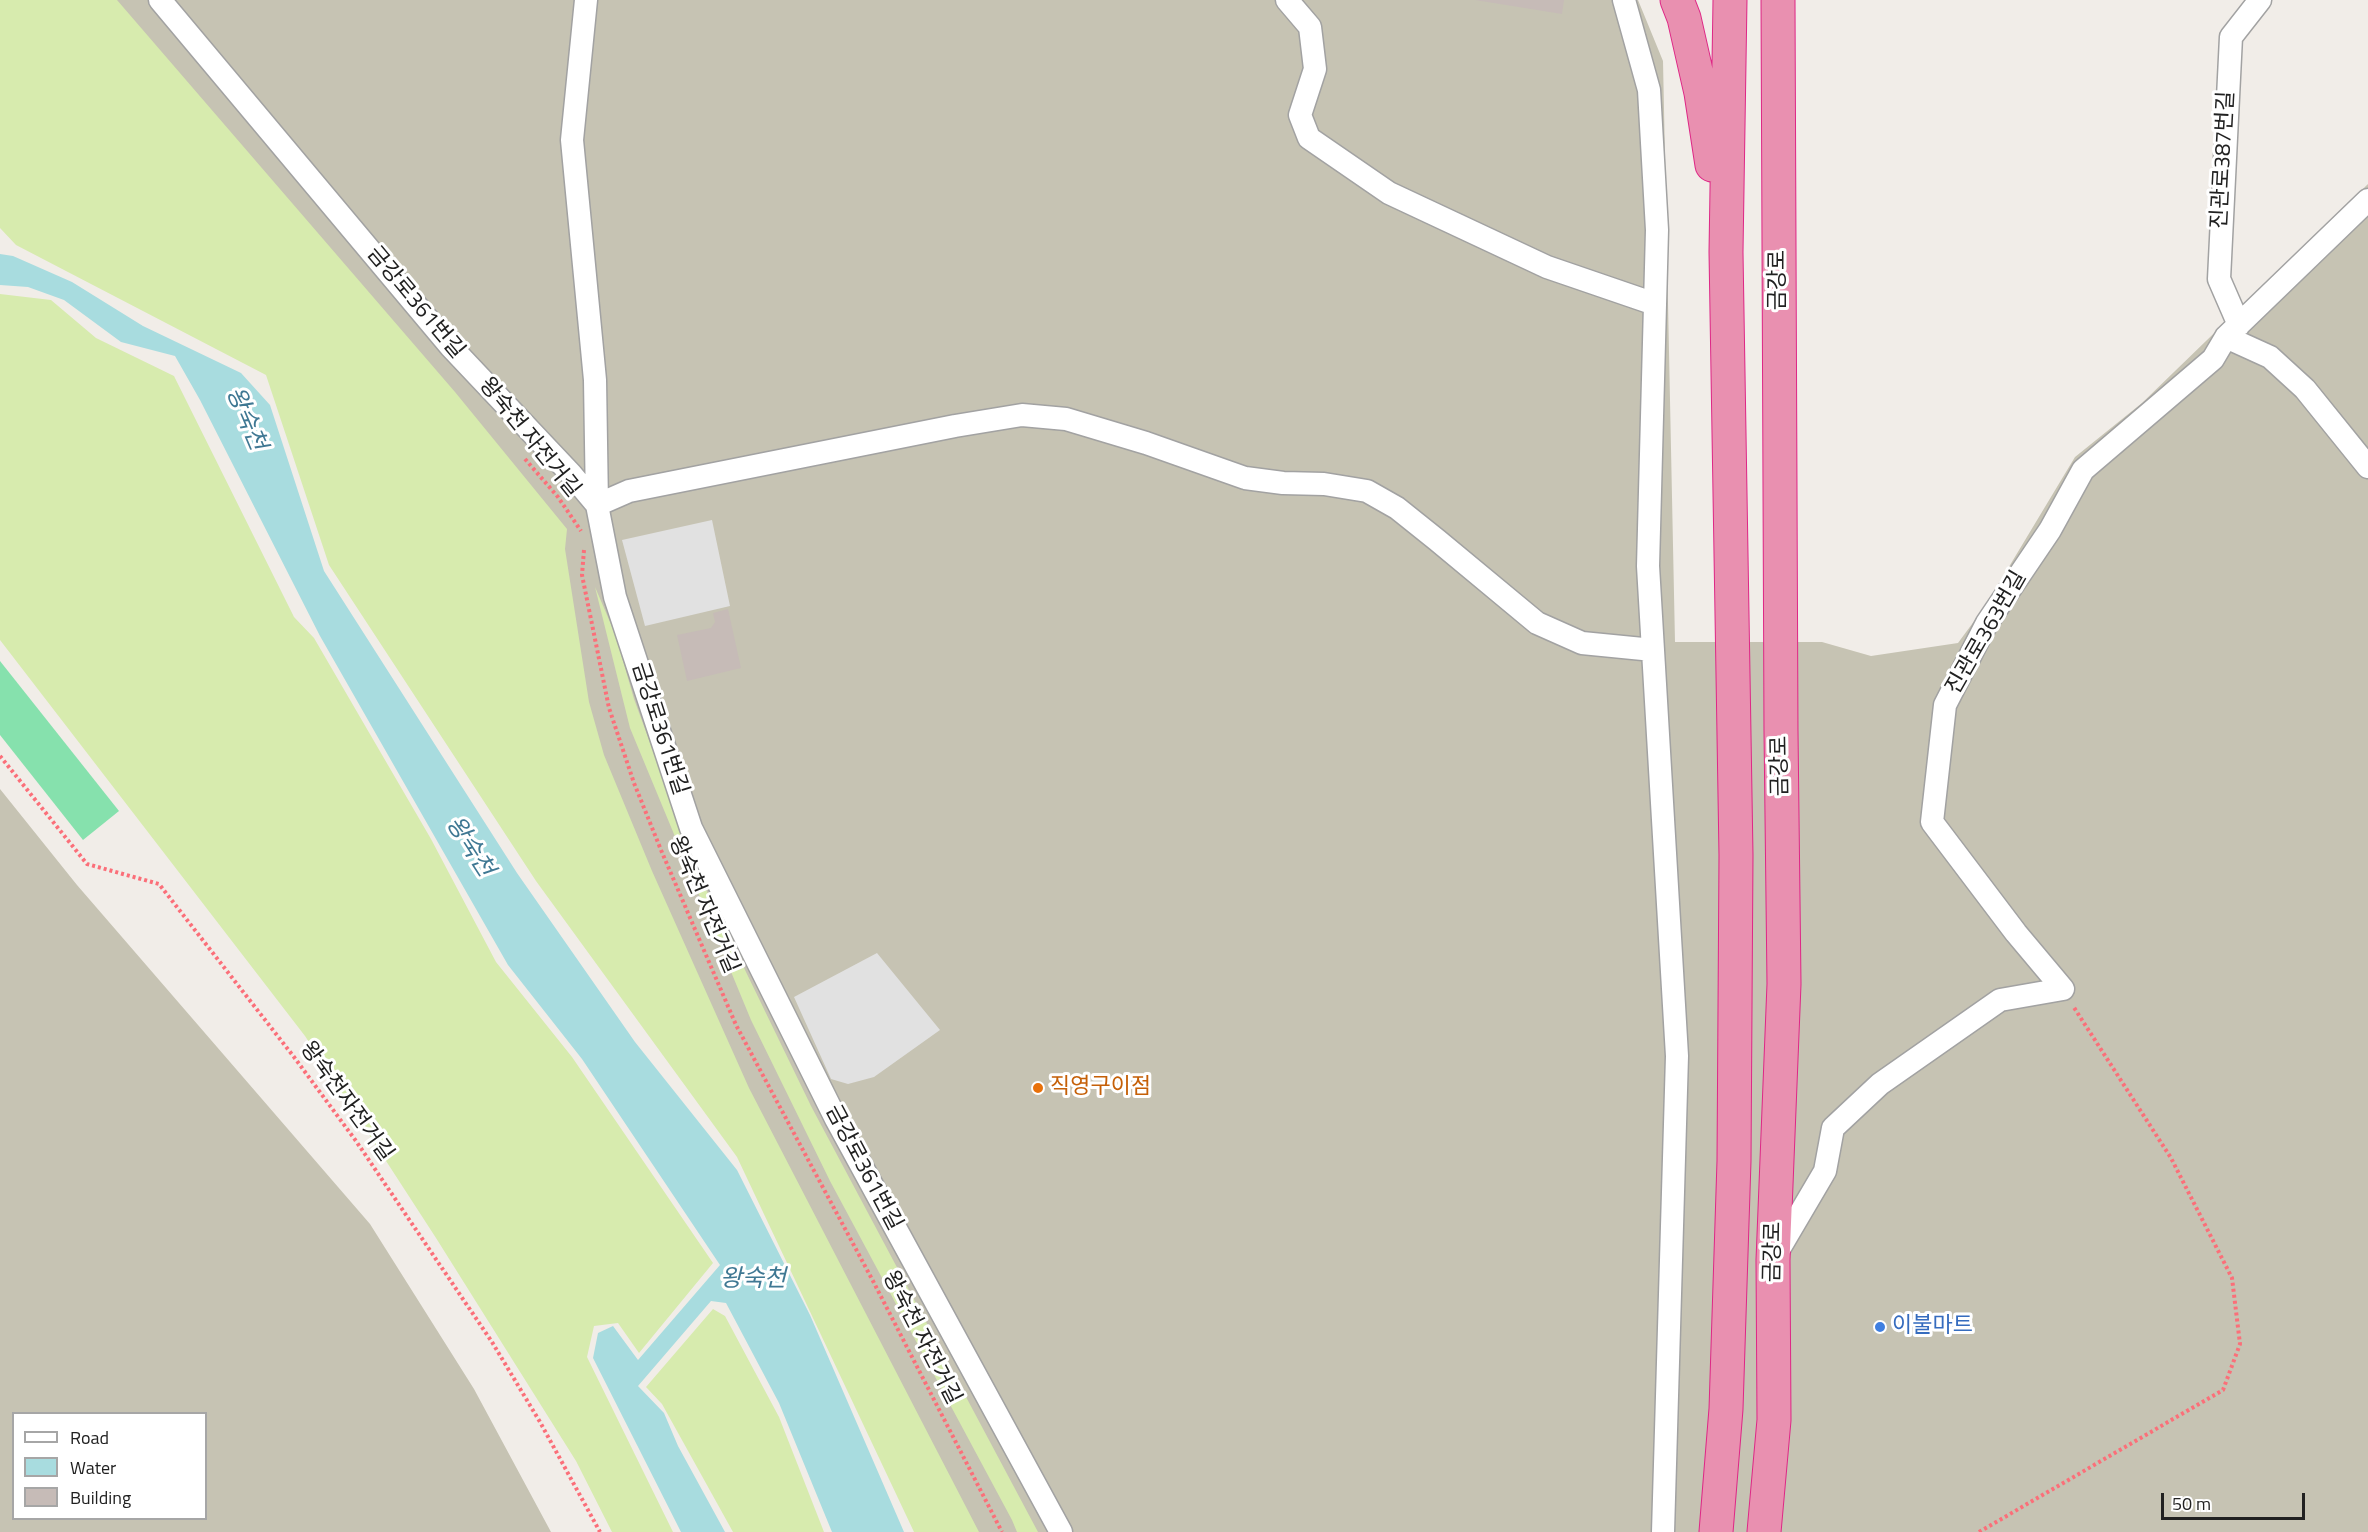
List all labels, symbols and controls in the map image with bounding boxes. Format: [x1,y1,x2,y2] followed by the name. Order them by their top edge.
[2207,90,2241,230] street label: 진관로387번길
[360,242,470,364] street label: 금강로361번길
[1766,250,1792,310] street label: 금강로
[473,373,585,503] street label: 왕숙천 자전거길
[219,383,271,455] water label: 왕숙천
[1941,567,2033,699] street label: 진관로363번길
[625,659,693,799] street label: 금강로361번길
[1767,735,1795,797] street label: 금강로
[439,811,499,883] water label: 왕숙천
[662,832,744,978] street label: 왕숙천 자전거길
[294,1037,398,1167] street label: 왕숙천자전거길
[1050,1075,1151,1101] place label: 직영구이점
[1031,1081,1045,1095] marker: 직영구이점
[819,1101,907,1235] street label: 금강로361번길
[1760,1221,1788,1283] street label: 금강로
[720,1266,786,1294] water label: 왕숙천
[876,1267,966,1409] street label: 왕숙천 자전거길
[1892,1314,1973,1340] place label: 이불마트
[1873,1320,1887,1334] marker: 이불마트
[12,1412,207,1520] legend
[70,1424,109,1451] text: Road
[70,1454,116,1481] text: Water
[2164,1481,2308,1519] scale bar
[70,1484,131,1511] text: Building
[2172,1490,2211,1517] text: 50 m

